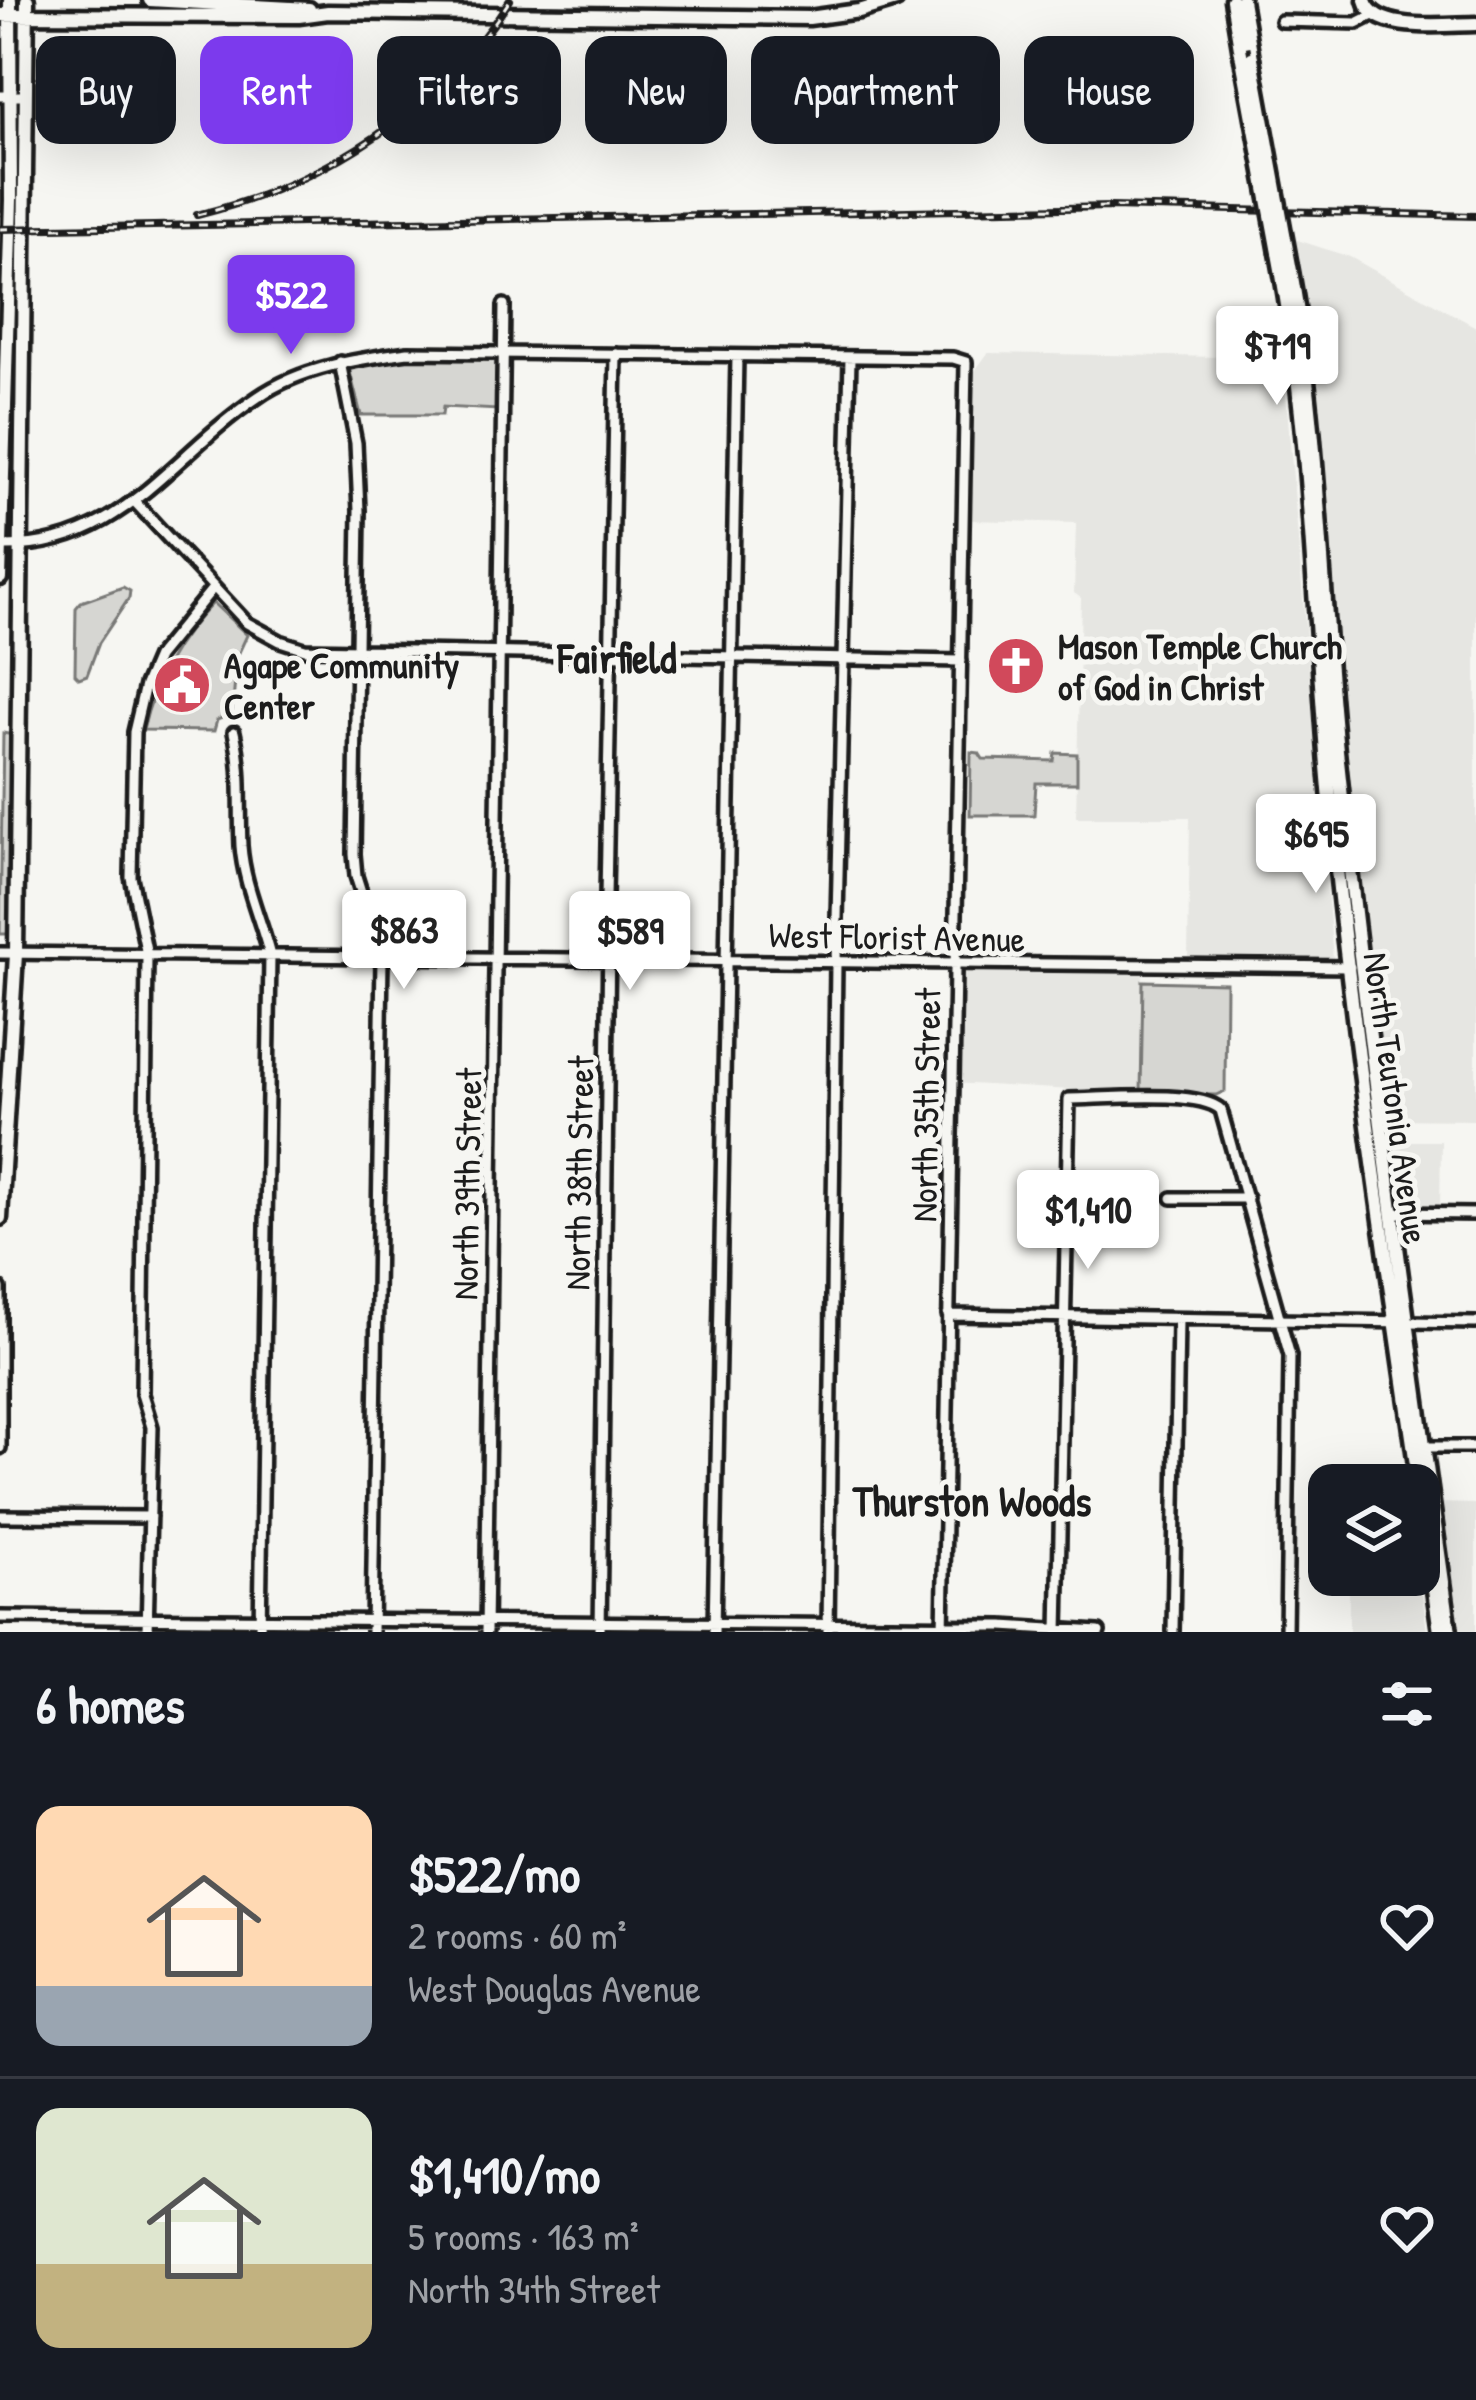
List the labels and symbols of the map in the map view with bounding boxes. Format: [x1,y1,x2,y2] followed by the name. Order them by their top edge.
[220,255,362,357] pin: $522
[1206,306,1348,408] pin: $719
[1058,621,1342,711] place label: Mason Temple Church of God in Christ
[557,629,677,686] district label: Fairfield
[985,635,1047,697] church icon: Mason Temple Church of God in Christ
[224,640,459,730] place label: Agape Community Center
[151,654,213,716] public building icon: Agape Community Center
[1245,794,1387,896] pin: $695
[333,890,475,992] pin: $863
[559,891,701,993] pin: $589
[768,909,1026,963] street label: West Florist Avenue
[1352,949,1442,1247] street label: North Teutonia Avenue
[898,987,952,1223] street label: North 35th Street
[551,1055,605,1291] street label: North 38th Street
[439,1067,493,1301] street label: North 39th Street
[990,1170,1186,1272] pin: $1,410
[852,1472,1091,1529] district label: Thurston Woods

